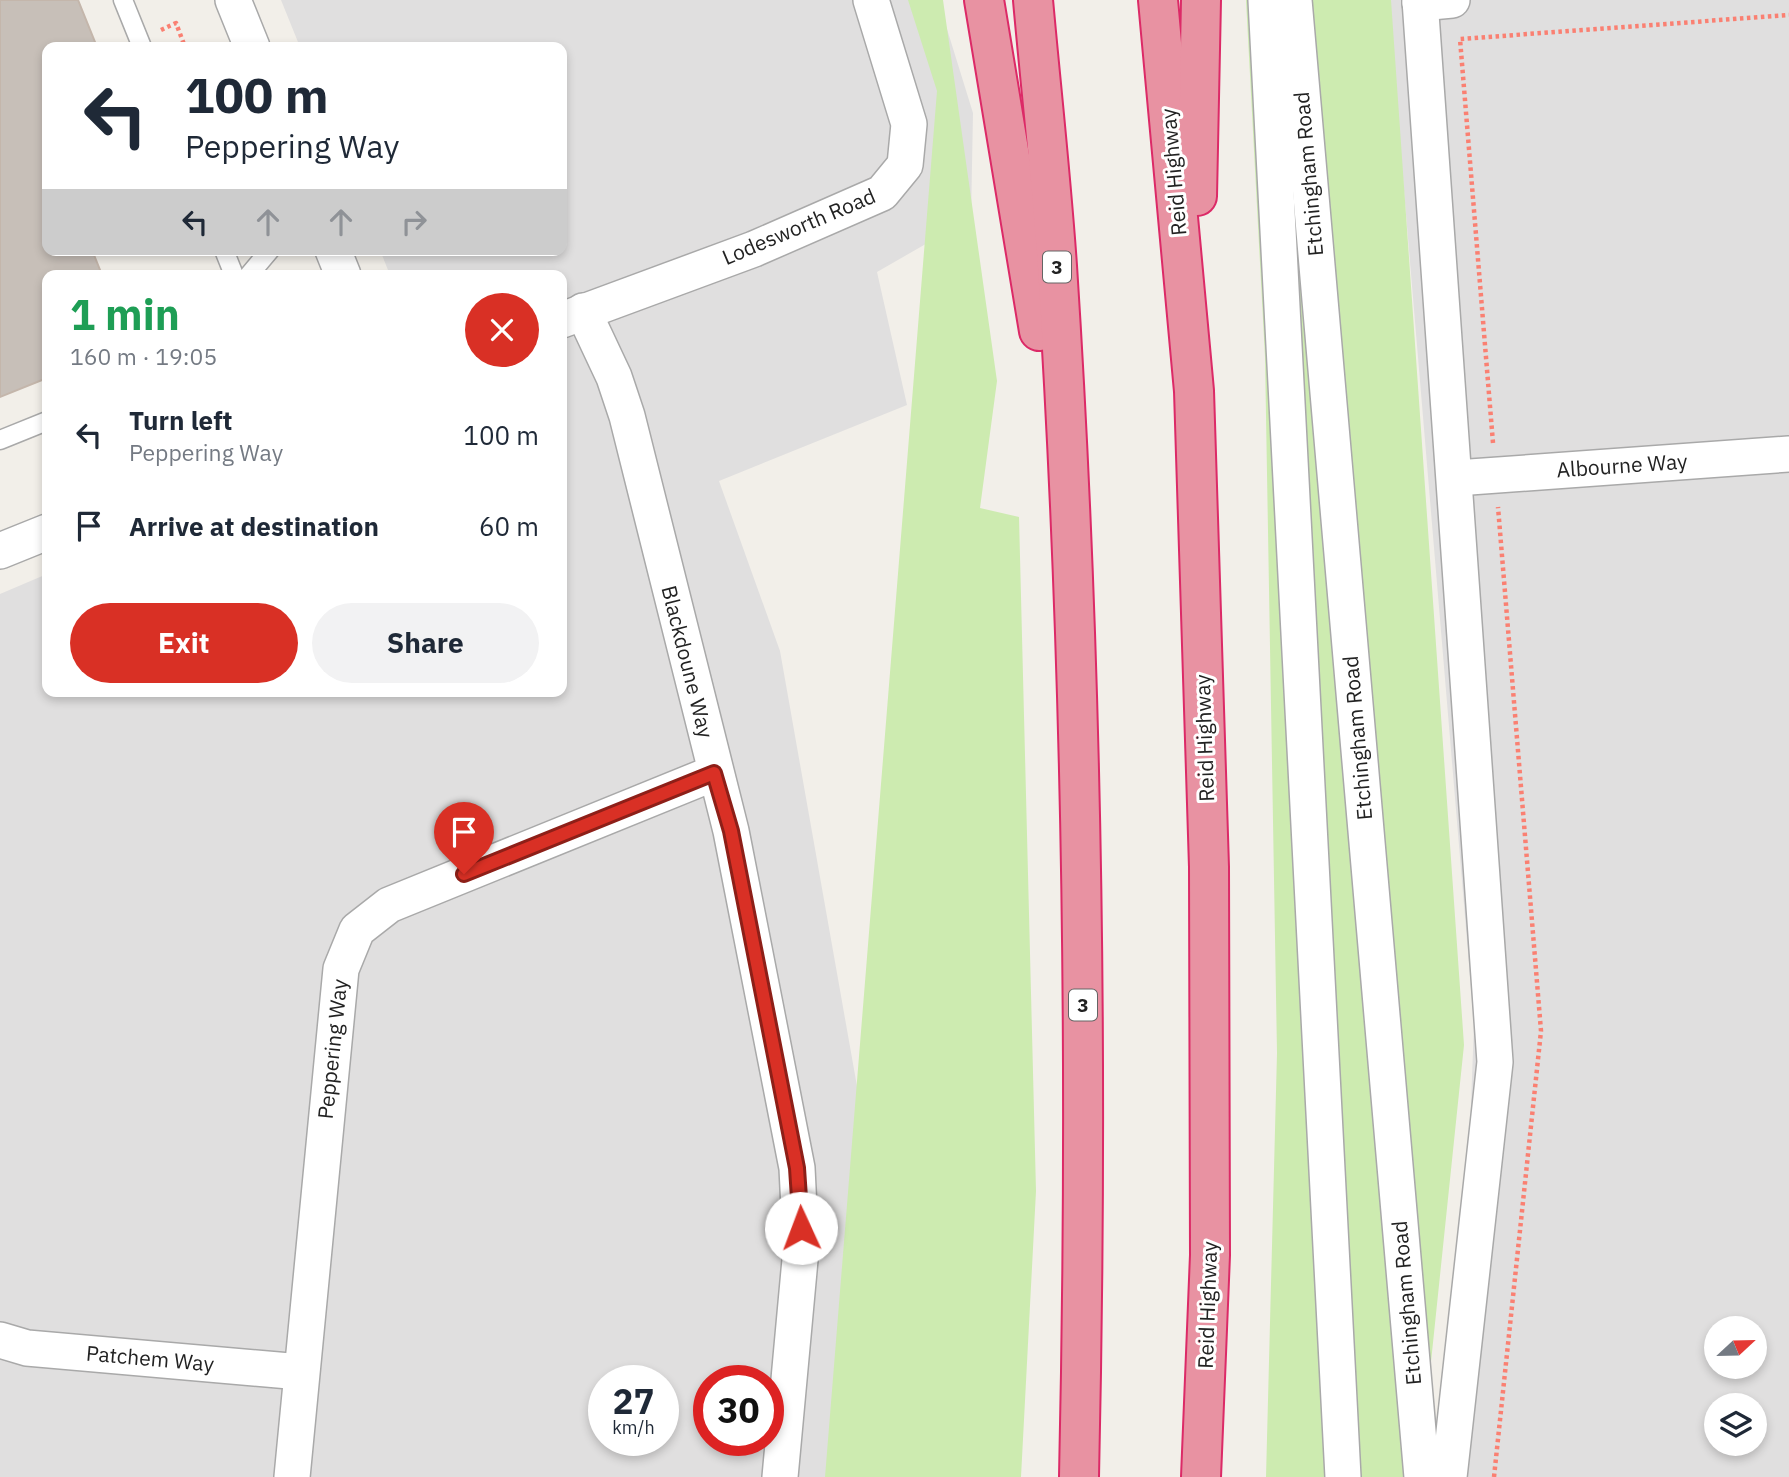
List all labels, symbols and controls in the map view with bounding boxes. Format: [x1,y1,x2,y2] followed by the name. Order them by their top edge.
[185,63,329,126] text: 100 m
[70,70,161,161] icon: left
[1287,91,1329,257] street label: Etchingham Road
[1153,107,1193,237] street label: Reid Highway
[185,125,399,167] text: Peppering Way
[718,181,880,271] street label: Lodesworth Road
[176,203,214,241] icon: left
[249,203,287,241] icon: ahead
[322,203,360,241] icon: ahead
[395,203,433,241] icon: right
[1043,252,1071,282] road number: 3
[70,287,180,342] text: 1 min
[465,293,539,367] button: close
[70,341,217,371] text: 160 m · 19:05
[129,403,232,437] text: Turn left
[70,416,108,454] icon: left
[463,418,539,452] text: 100 m
[129,437,283,467] text: Peppering Way
[1555,446,1689,484] street label: Albourne Way
[70,507,108,545] icon: arrive
[129,509,379,543] text: Arrive at destination
[479,509,539,543] text: 60 m
[655,583,721,741] street label: Blackdoune Way
[70,603,298,683] button: Exit
[312,603,539,683] button: Share
[1336,655,1378,821] street label: Etchingham Road
[1188,673,1220,802] street label: Reid Highway
[434,802,494,874] pin
[445,813,483,851] icon: arrive
[311,977,353,1120] street label: Peppering Way
[1069,990,1097,1021] road number: 3
[764,1191,838,1265] position arrow
[1385,1220,1427,1386] street label: Etchingham Road
[1191,1240,1223,1369] street label: Reid Highway
[1704,1316,1768,1379] north arrow
[1704,1316,1767,1456] map controls
[85,1338,216,1378] street label: Patchem Way
[693,1365,784,1456] speed limit sign: 30
[612,1378,655,1424] text: 27
[1704,1393,1767,1456] button: layers
[612,1416,655,1439] text: km/h

